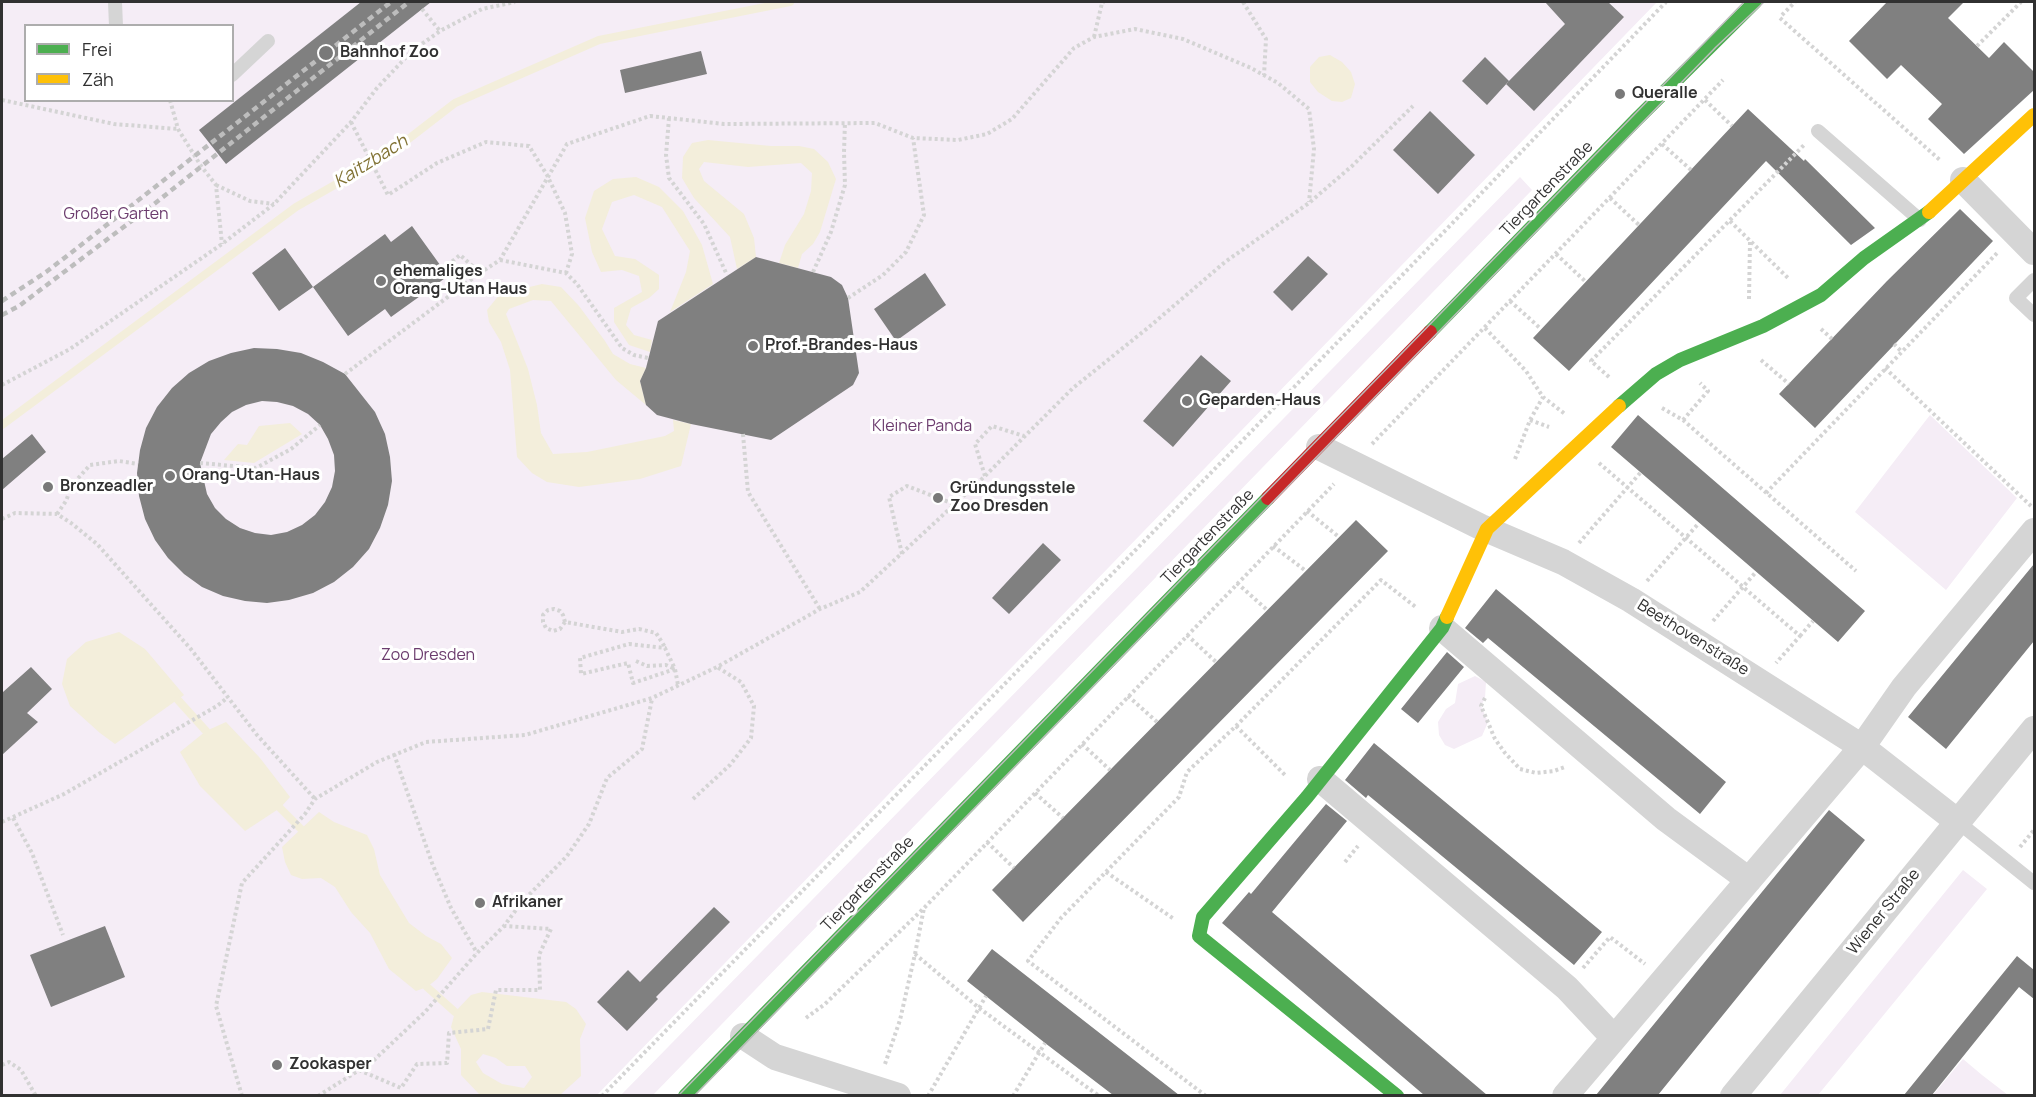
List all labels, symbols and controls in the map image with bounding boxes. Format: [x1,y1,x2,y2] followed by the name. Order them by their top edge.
[24,24,234,102] legend
[82,37,112,61] text: Frei
[340,43,439,63] place label: Bahnhof Zoo
[317,44,335,62] marker: Bahnhof Zoo
[82,67,114,91] text: Zäh
[1632,84,1698,104] place label: Queralle
[1613,87,1627,101] marker: Queralle
[330,131,412,193] water label: Kaitzbach
[1497,137,1597,241] street label: Tiergartenstraße
[64,205,168,225] park label: Großer Garten
[393,262,527,300] place label: ehemaliges Orang-Utan Haus
[374,274,388,288] marker: ehemaliges Orang-Utan Haus
[765,336,918,356] place label: Prof.-Brandes-Haus
[746,339,760,353] marker: Prof.-Brandes-Haus
[1199,391,1321,411] place label: Geparden-Haus
[1180,394,1194,408] marker: Geparden-Haus
[872,417,972,437] park label: Kleiner Panda
[182,466,320,486] place label: Orang-Utan-Haus
[163,469,177,483] marker: Orang-Utan-Haus
[60,477,153,497] place label: Bronzeadler
[950,479,1075,517] place label: Gründungsstele Zoo Dresden
[41,480,55,494] marker: Bronzeadler
[1158,485,1258,589] street label: Tiergartenstraße
[931,491,945,505] marker: Gründungsstele Zoo Dresden
[1634,596,1752,680] street label: Beethovenstraße
[381,646,475,666] park label: Zoo Dresden
[818,832,918,936] street label: Tiergartenstraße
[1844,865,1924,959] street label: Wiener Straße
[492,893,563,913] place label: Afrikaner
[473,896,487,910] marker: Afrikaner
[289,1055,372,1075] place label: Zookasper
[270,1058,284,1072] marker: Zookasper

